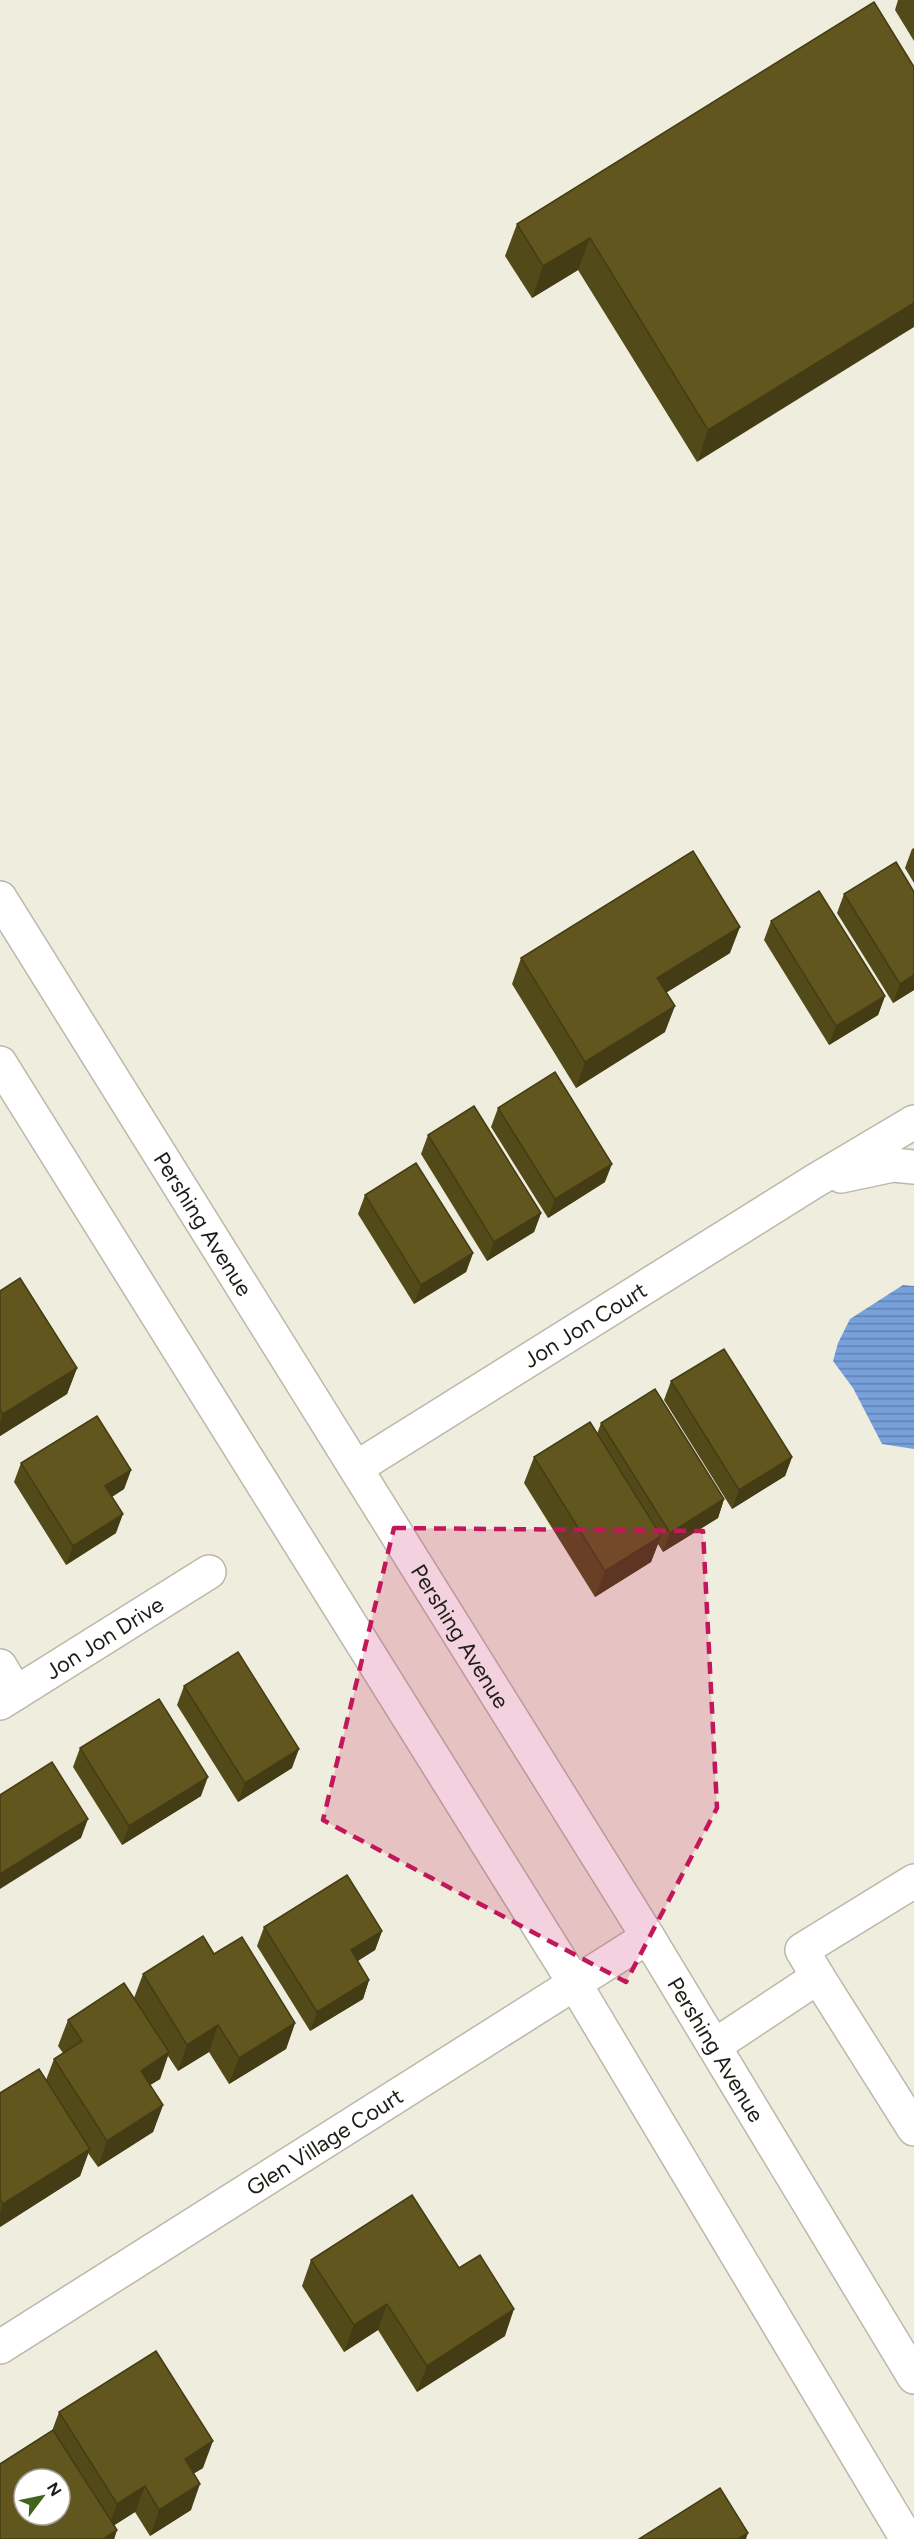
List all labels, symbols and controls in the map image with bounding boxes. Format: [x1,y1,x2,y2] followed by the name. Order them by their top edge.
[148,1147,258,1301] street label: Pershing Avenue
[518,1276,652,1373] street label: Jon Jon Court
[405,1559,515,1713] street label: Pershing Avenue
[40,1591,168,1685] street label: Jon Jon Drive
[662,1972,770,2127] street label: Pershing Avenue
[241,2082,408,2201] street label: Glen Village Court
[12,2467,72,2527] north arrow
[43,2479,66,2500] text: N

